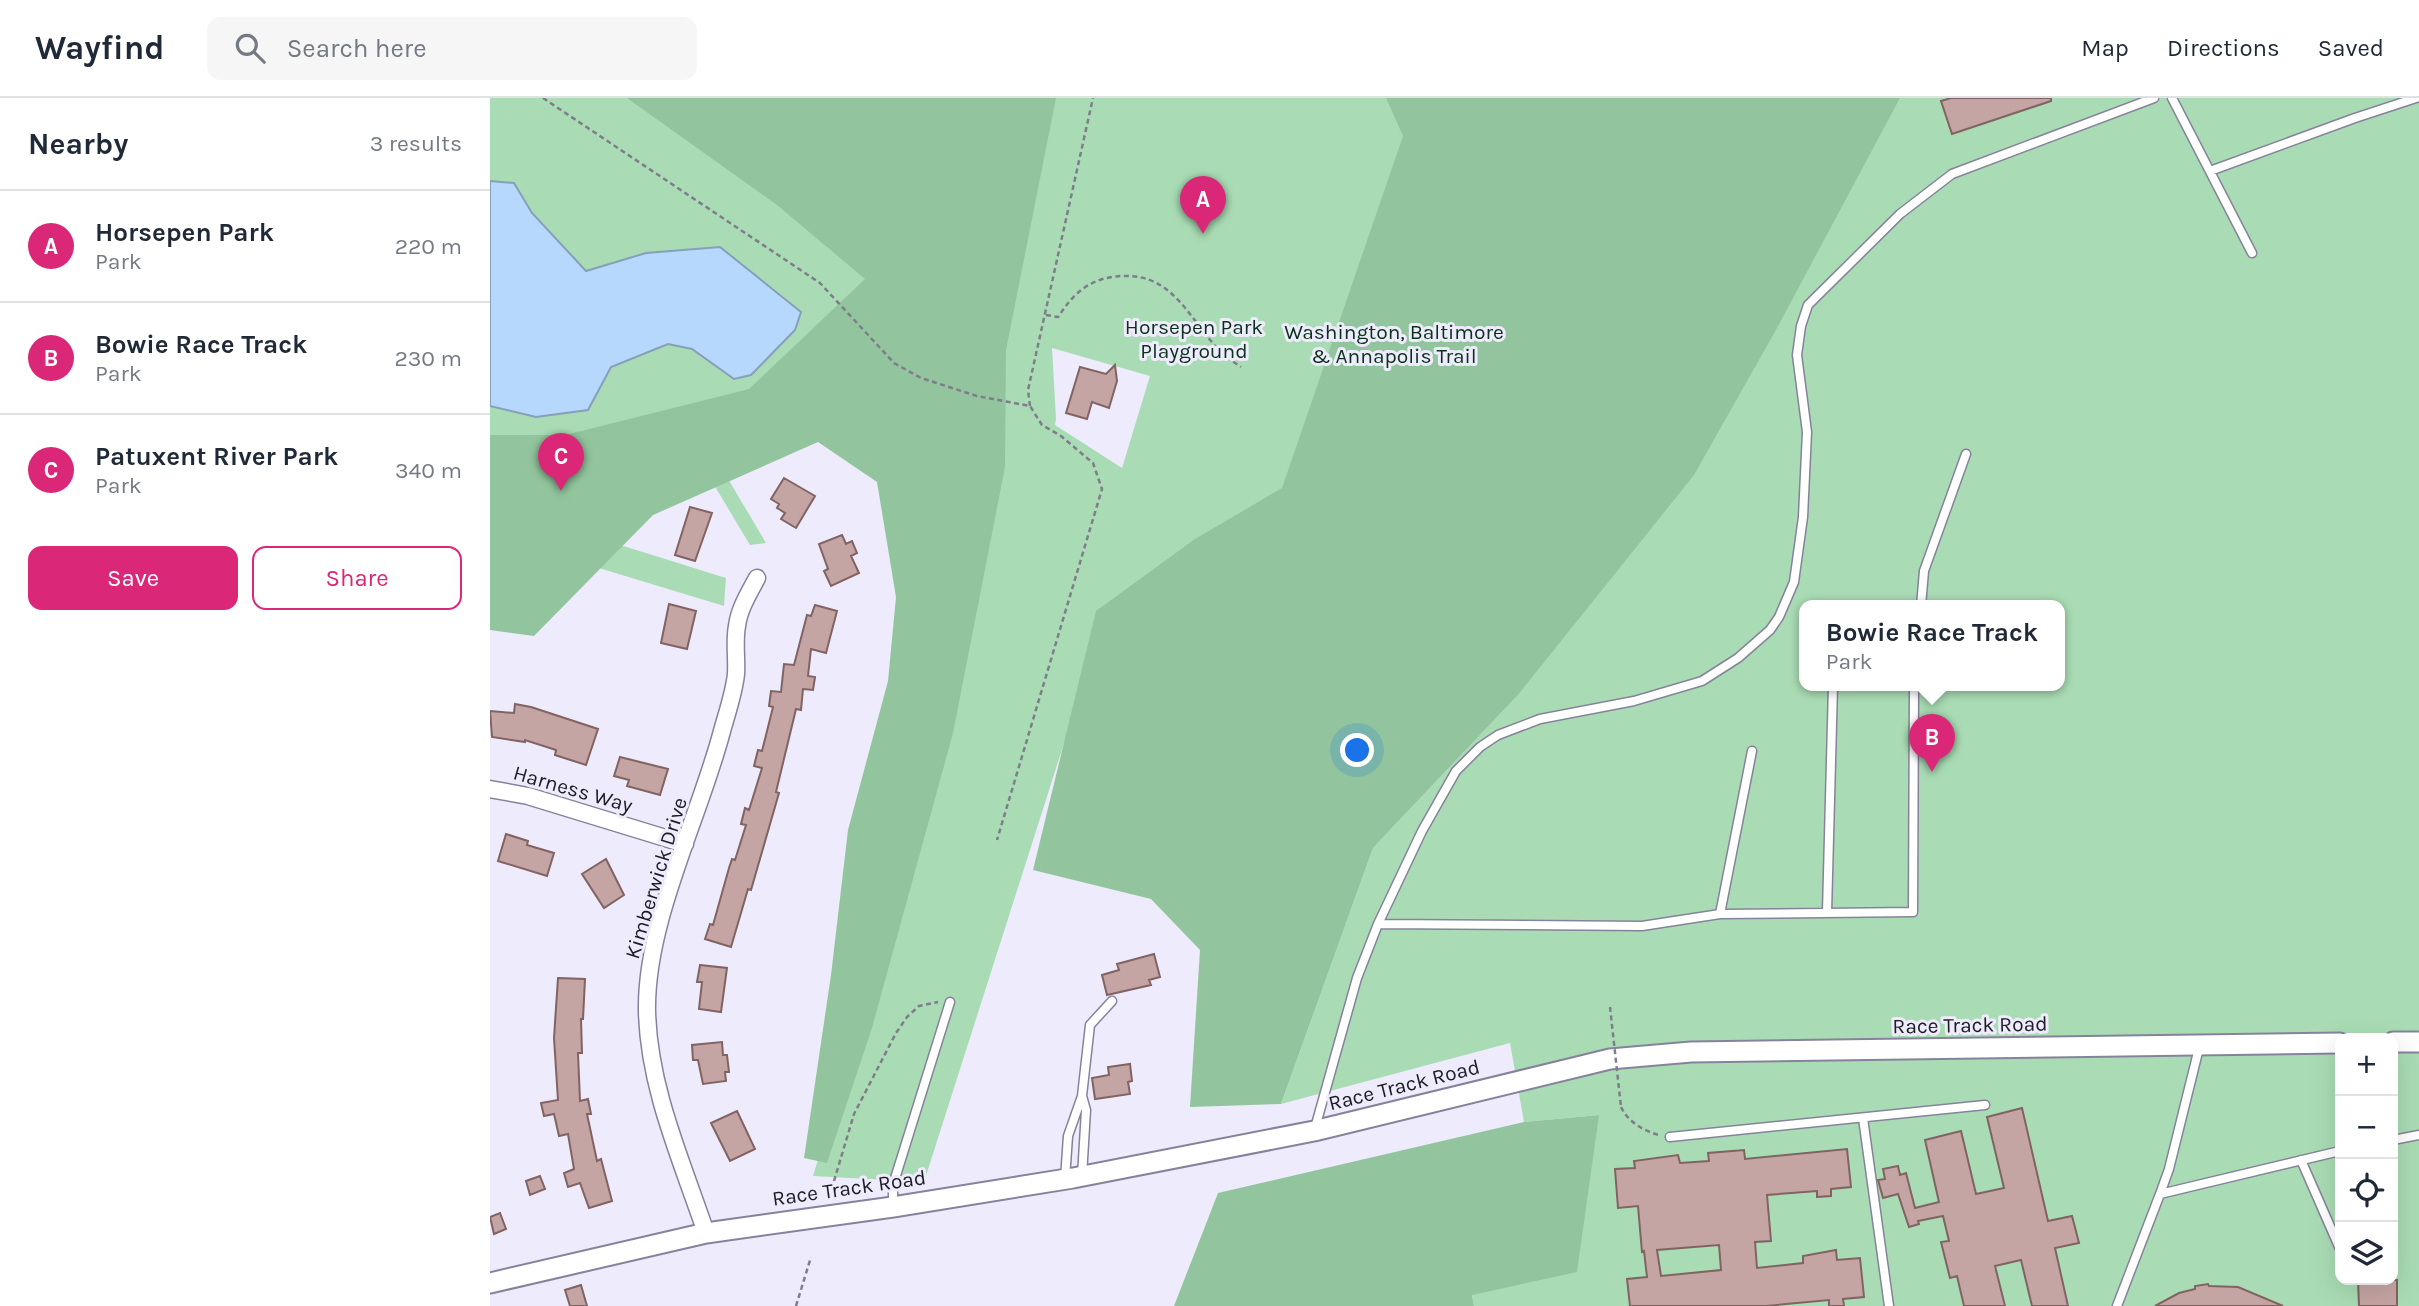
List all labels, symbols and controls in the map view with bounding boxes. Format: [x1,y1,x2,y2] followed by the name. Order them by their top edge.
[207,17,697,80] search box
[35,29,165,67] text: Wayfind
[231,29,269,67] icon: search
[287,33,426,64] text: Search here
[2081,34,2129,62] text: Map
[2167,34,2280,62] text: Directions
[2318,34,2384,62] text: Saved
[28,126,128,162] text: Nearby
[370,130,462,157] text: 3 results
[1180,176,1226,234] pin: A
[95,217,274,248] text: Horsepen Park
[44,233,58,260] text: A
[395,233,462,260] text: 220 m
[95,248,142,275] text: Park
[1125,315,1263,363] park label: Horsepen Park Playground
[1284,320,1504,368] park label: Washington, Baltimore & Annapolis Trail
[95,329,307,360] text: Bowie Race Track
[44,345,58,372] text: B
[394,345,462,372] text: 230 m
[95,360,142,387] text: Park
[538,433,584,491] pin: C
[95,441,338,472] text: Patuxent River Park
[44,457,58,484] text: C
[395,457,462,484] text: 340 m
[95,472,142,499] text: Park
[28,546,238,610] button: Save
[252,546,462,610] button: Share
[1799,600,2065,691] popup
[1826,617,2038,648] text: Bowie Race Track
[1826,648,1872,675] text: Park
[1909,714,1955,772] pin: B
[1340,733,1374,767] your location
[510,760,636,818] street label: Harness Way
[620,794,692,962] street label: Kimberwick Drive
[1892,1012,2048,1038] street label: Race Track Road
[2335,1033,2398,1285] map controls
[2335,1033,2398,1096] button: +
[1326,1055,1482,1115] street label: Race Track Road
[2335,1096,2398,1159] button: −
[2335,1159,2398,1222] button: locate
[770,1165,928,1211] street label: Race Track Road
[2335,1222,2398,1285] button: layers

